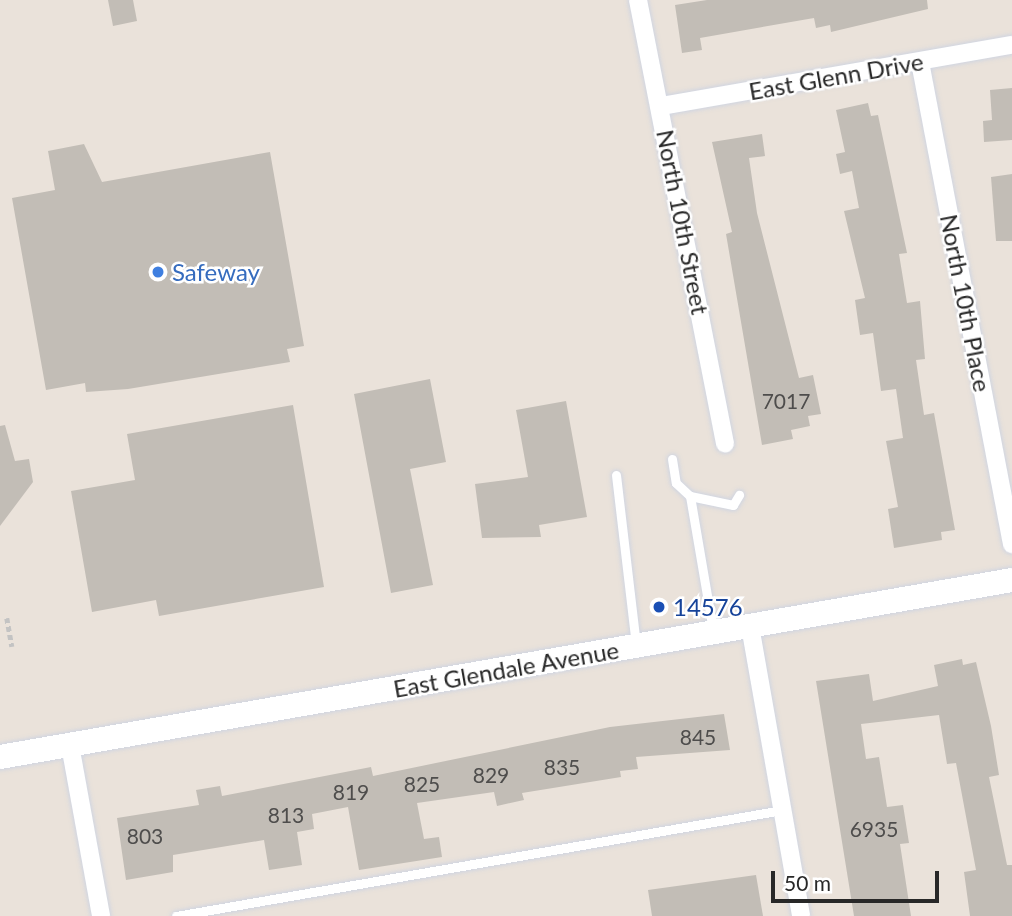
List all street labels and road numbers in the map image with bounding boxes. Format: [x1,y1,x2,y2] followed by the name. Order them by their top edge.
[746,46,926,106] street label: East Glenn Drive
[651,127,715,317] street label: North 10th Street
[935,212,997,394] street label: North 10th Place
[391,635,621,703] street label: East Glendale Avenue

